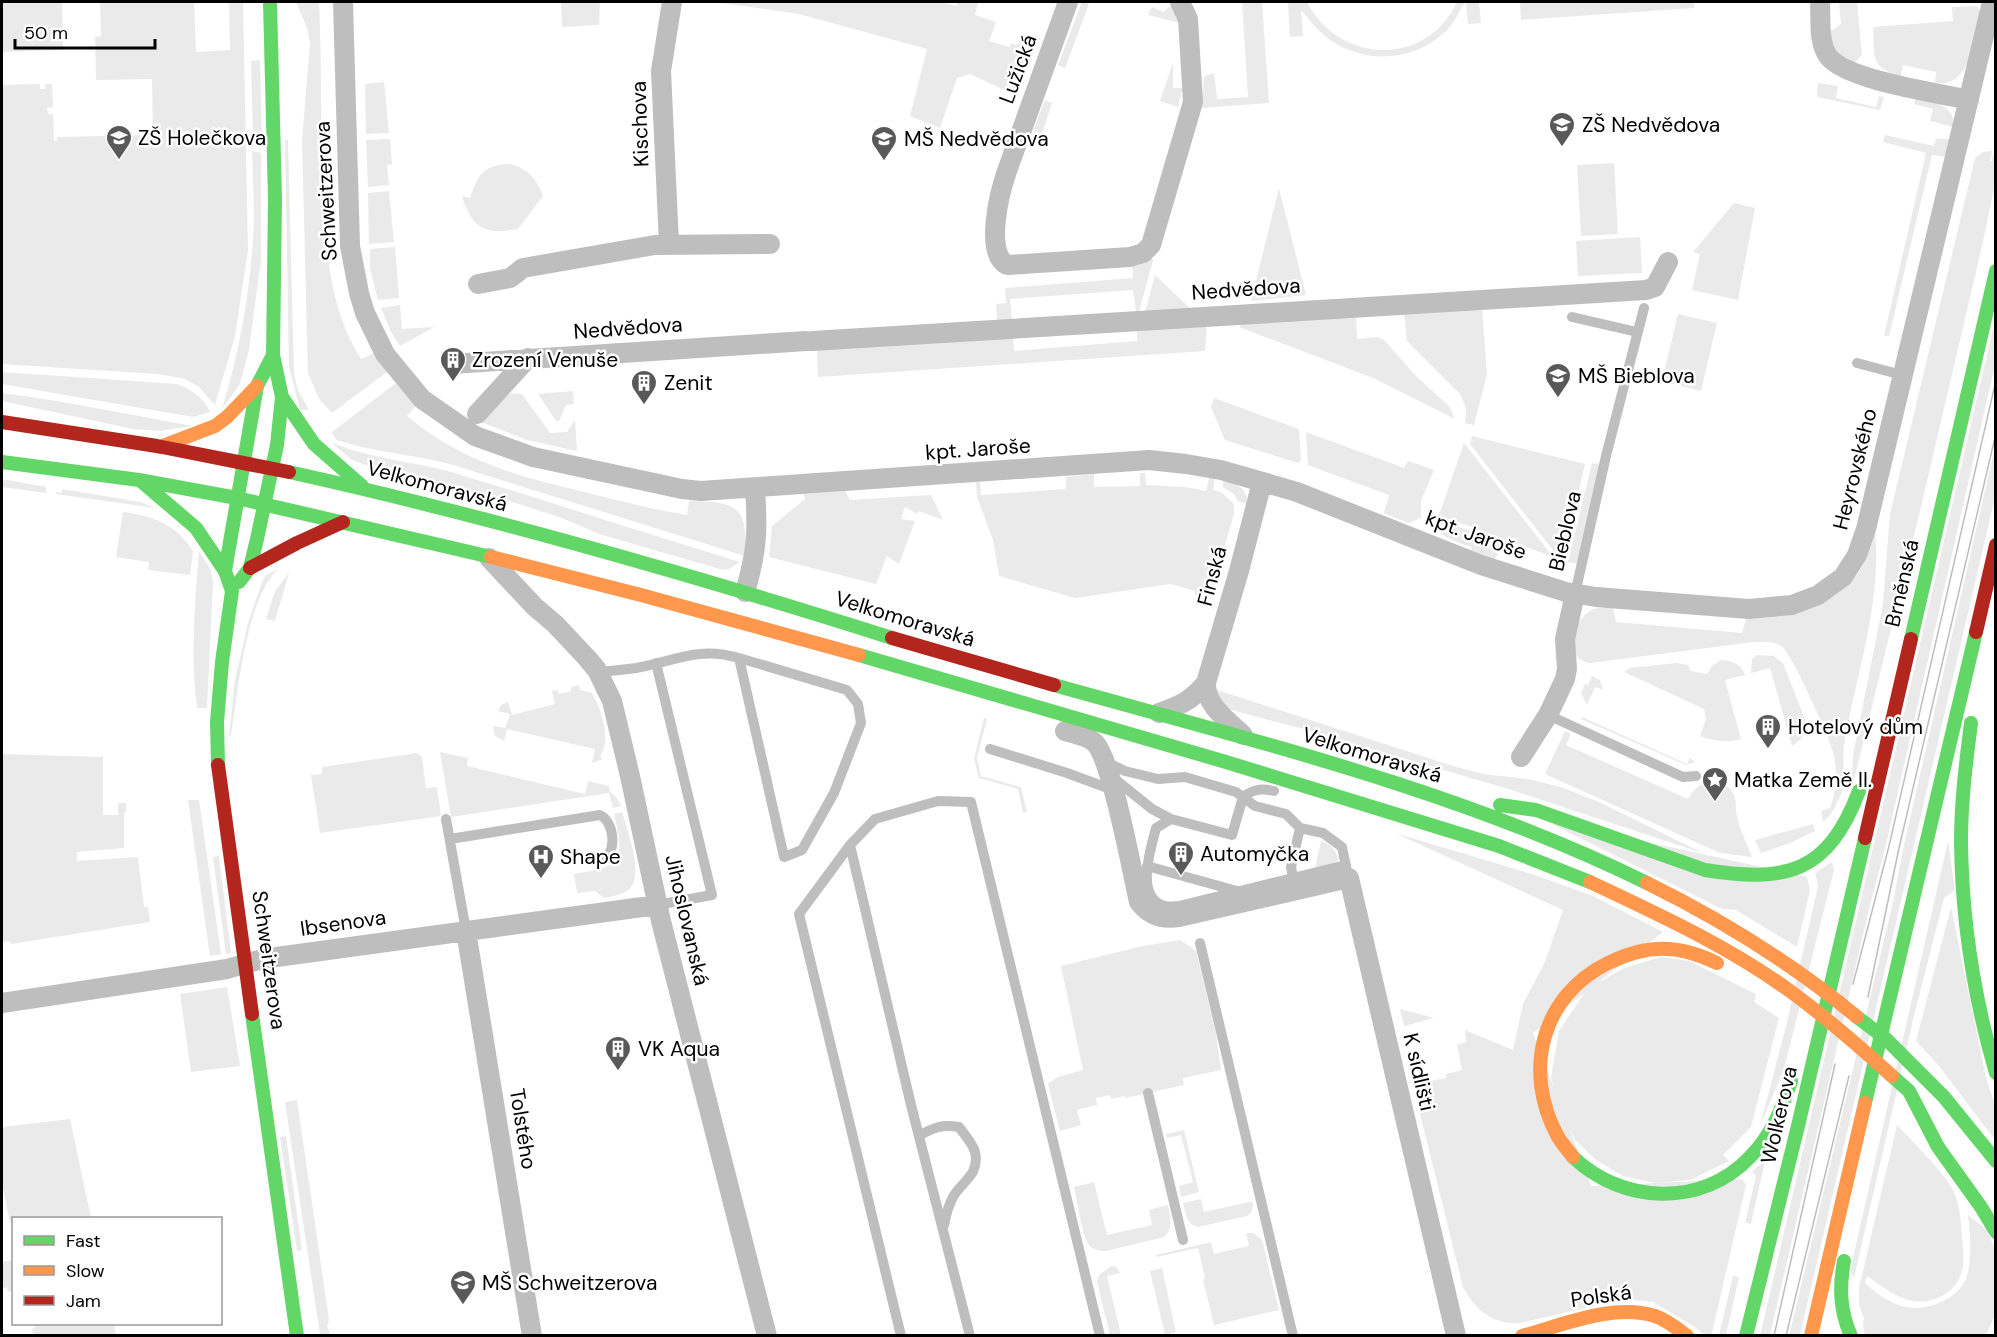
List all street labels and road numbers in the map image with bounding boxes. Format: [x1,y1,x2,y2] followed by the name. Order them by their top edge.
[993,31,1043,107] street label: Lužická
[625,81,655,167] street label: Kischova
[308,120,344,262] street label: Schweitzerova
[1191,271,1301,307] street label: Nedvědova
[573,310,683,346] street label: Nedvědova
[1826,405,1884,533] street label: Heyrovského
[924,431,1032,467] street label: kpt. Jaroše
[364,454,510,518] street label: Velkomoravská
[1542,488,1588,574] street label: Bieblova
[1422,504,1530,566] street label: kpt. Jaroše
[1878,537,1926,629] street label: Brněnská
[1191,543,1233,609] street label: Finská
[832,584,978,654] street label: Velkomoravská
[1299,720,1445,790] street label: Velkomoravská
[658,852,716,988] street label: Jihoslovanská
[245,889,293,1031] street label: Schweitzerova
[298,903,388,943] street label: Ibsenova
[1396,1030,1442,1114] street label: K sídlišti
[1754,1063,1804,1167] street label: Wolkerova
[503,1087,543,1171] street label: Tolstého
[1569,1278,1633,1314] street label: Polská

